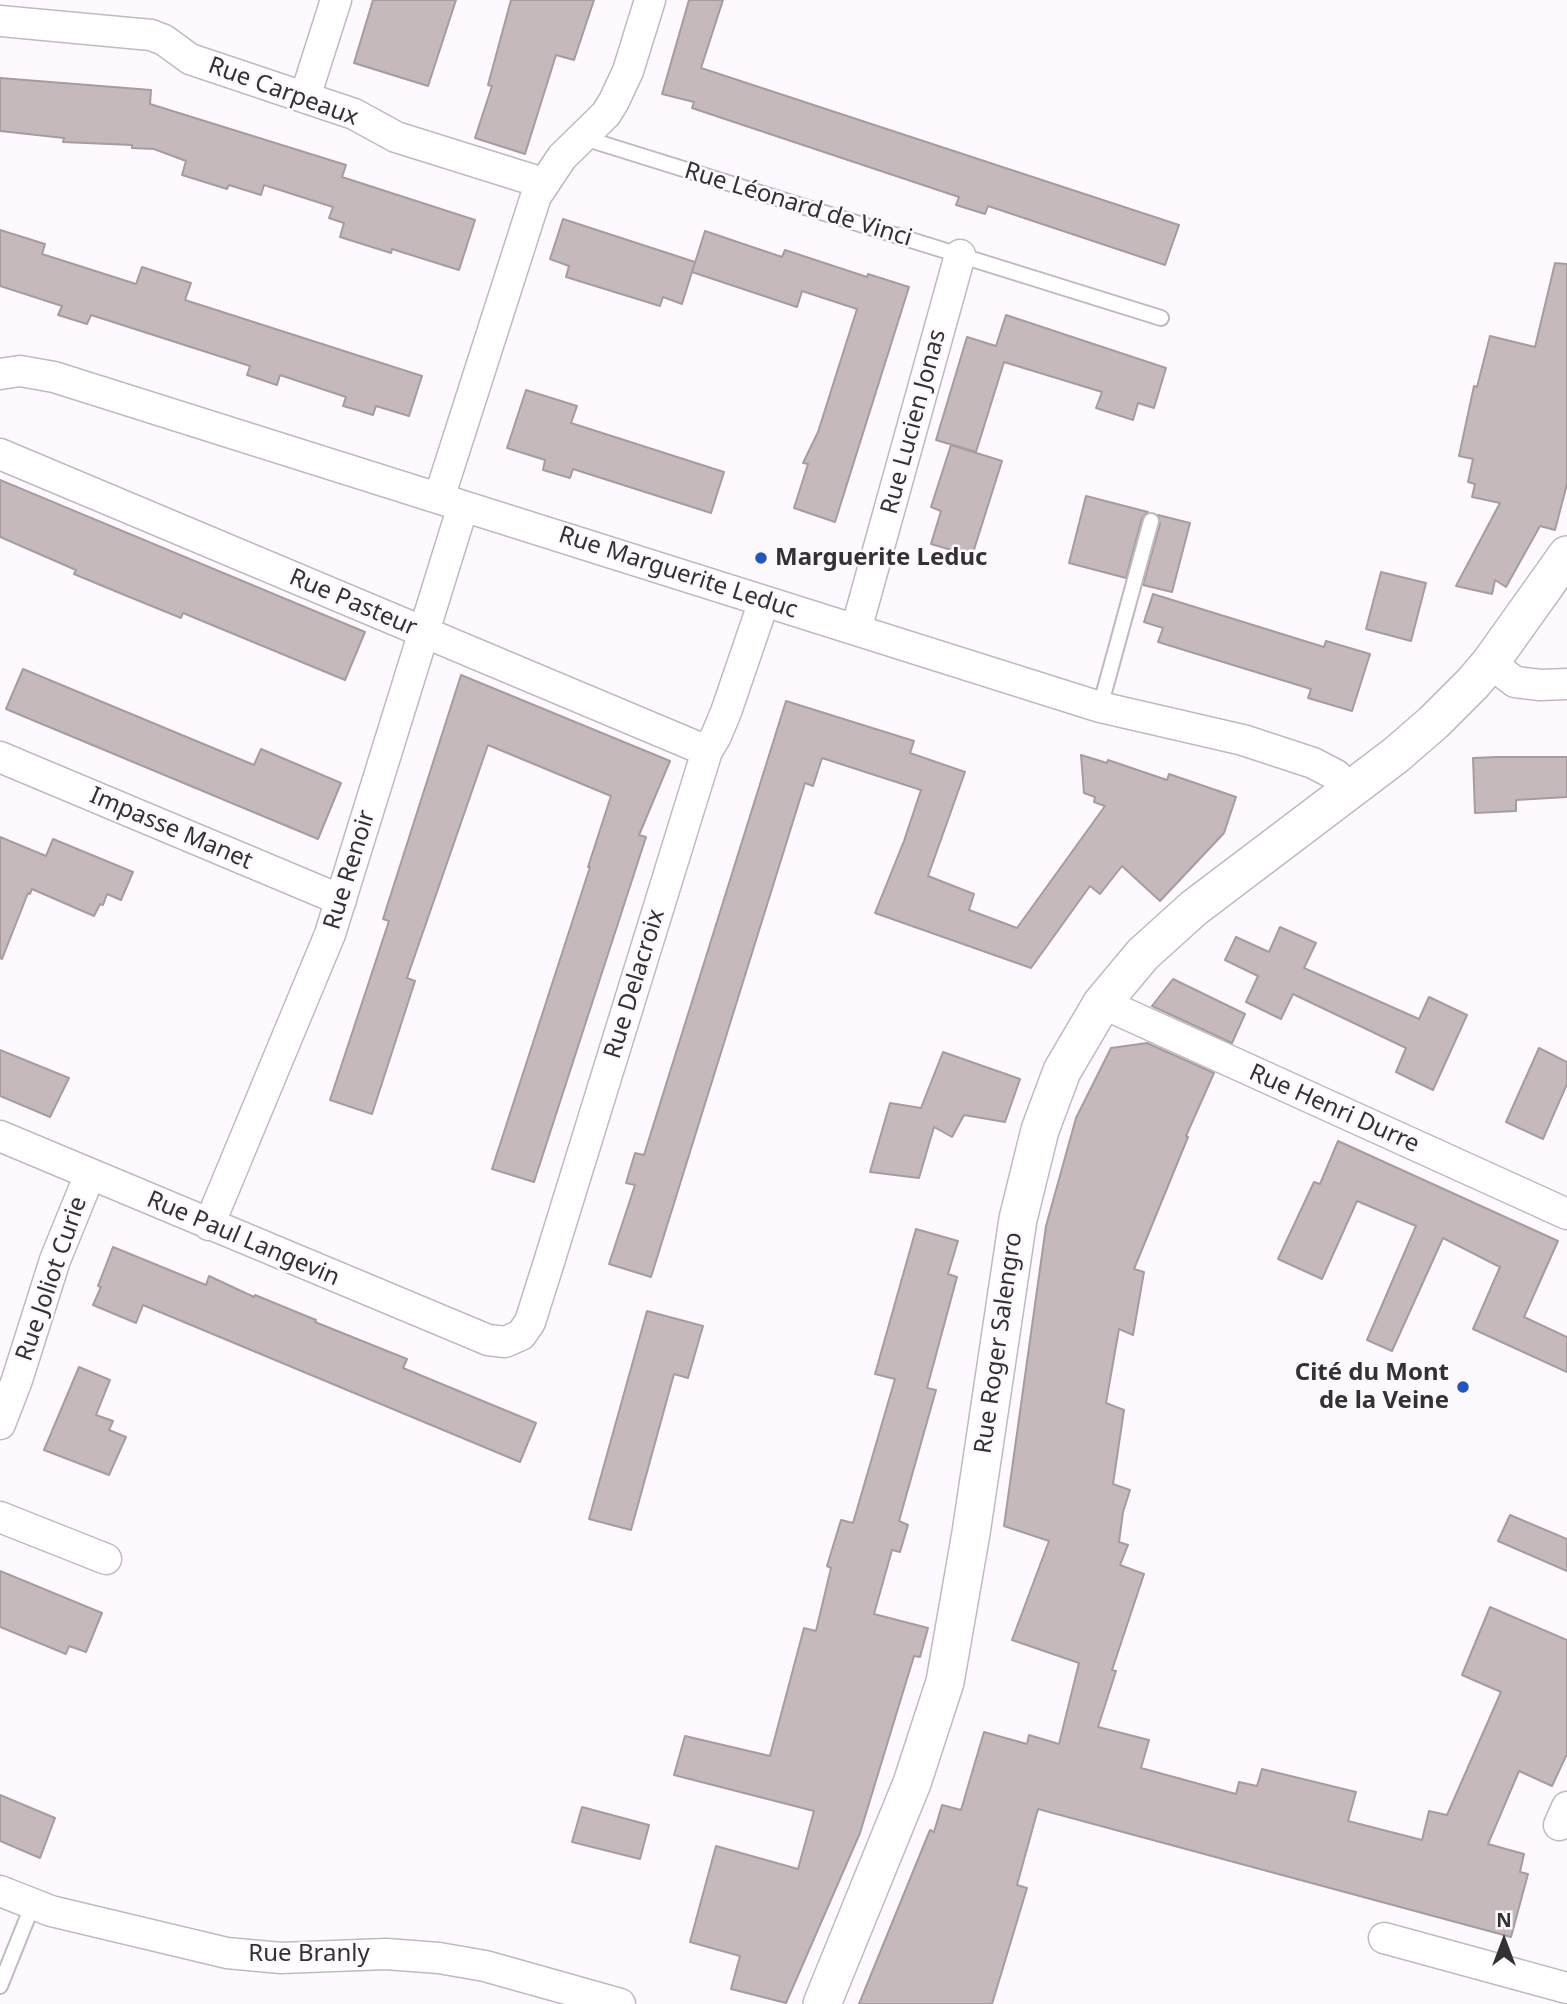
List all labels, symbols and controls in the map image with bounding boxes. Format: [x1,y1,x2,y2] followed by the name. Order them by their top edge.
[204,52,362,132] street label: Rue Carpeaux
[681,157,915,253] street label: Rue Léonard de Vinci
[875,326,953,518] street label: Rue Lucien Jonas
[555,521,801,625] street label: Rue Marguerite Leduc
[775,544,987,572] place label: Marguerite Leduc
[753,550,769,566] marker: Marguerite Leduc
[285,563,421,643] street label: Rue Pasteur
[85,782,257,876] street label: Impasse Manet
[318,807,382,933] street label: Rue Renoir
[599,906,671,1062] street label: Rue Delacroix
[1244,1059,1424,1159] street label: Rue Henri Durre
[142,1185,344,1293] street label: Rue Paul Langevin
[10,1193,94,1365] street label: Rue Joliot Curie
[969,1230,1029,1456] street label: Rue Roger Salengro
[1295,1359,1449,1415] place label: Cité du Mont de la Veine
[1455,1379,1471,1395] marker: Cité du Mont de la Veine
[1469,1906,1539,1976] north arrow
[1496,1907,1512,1933] text: N
[248,1940,370,1968] street label: Rue Branly

